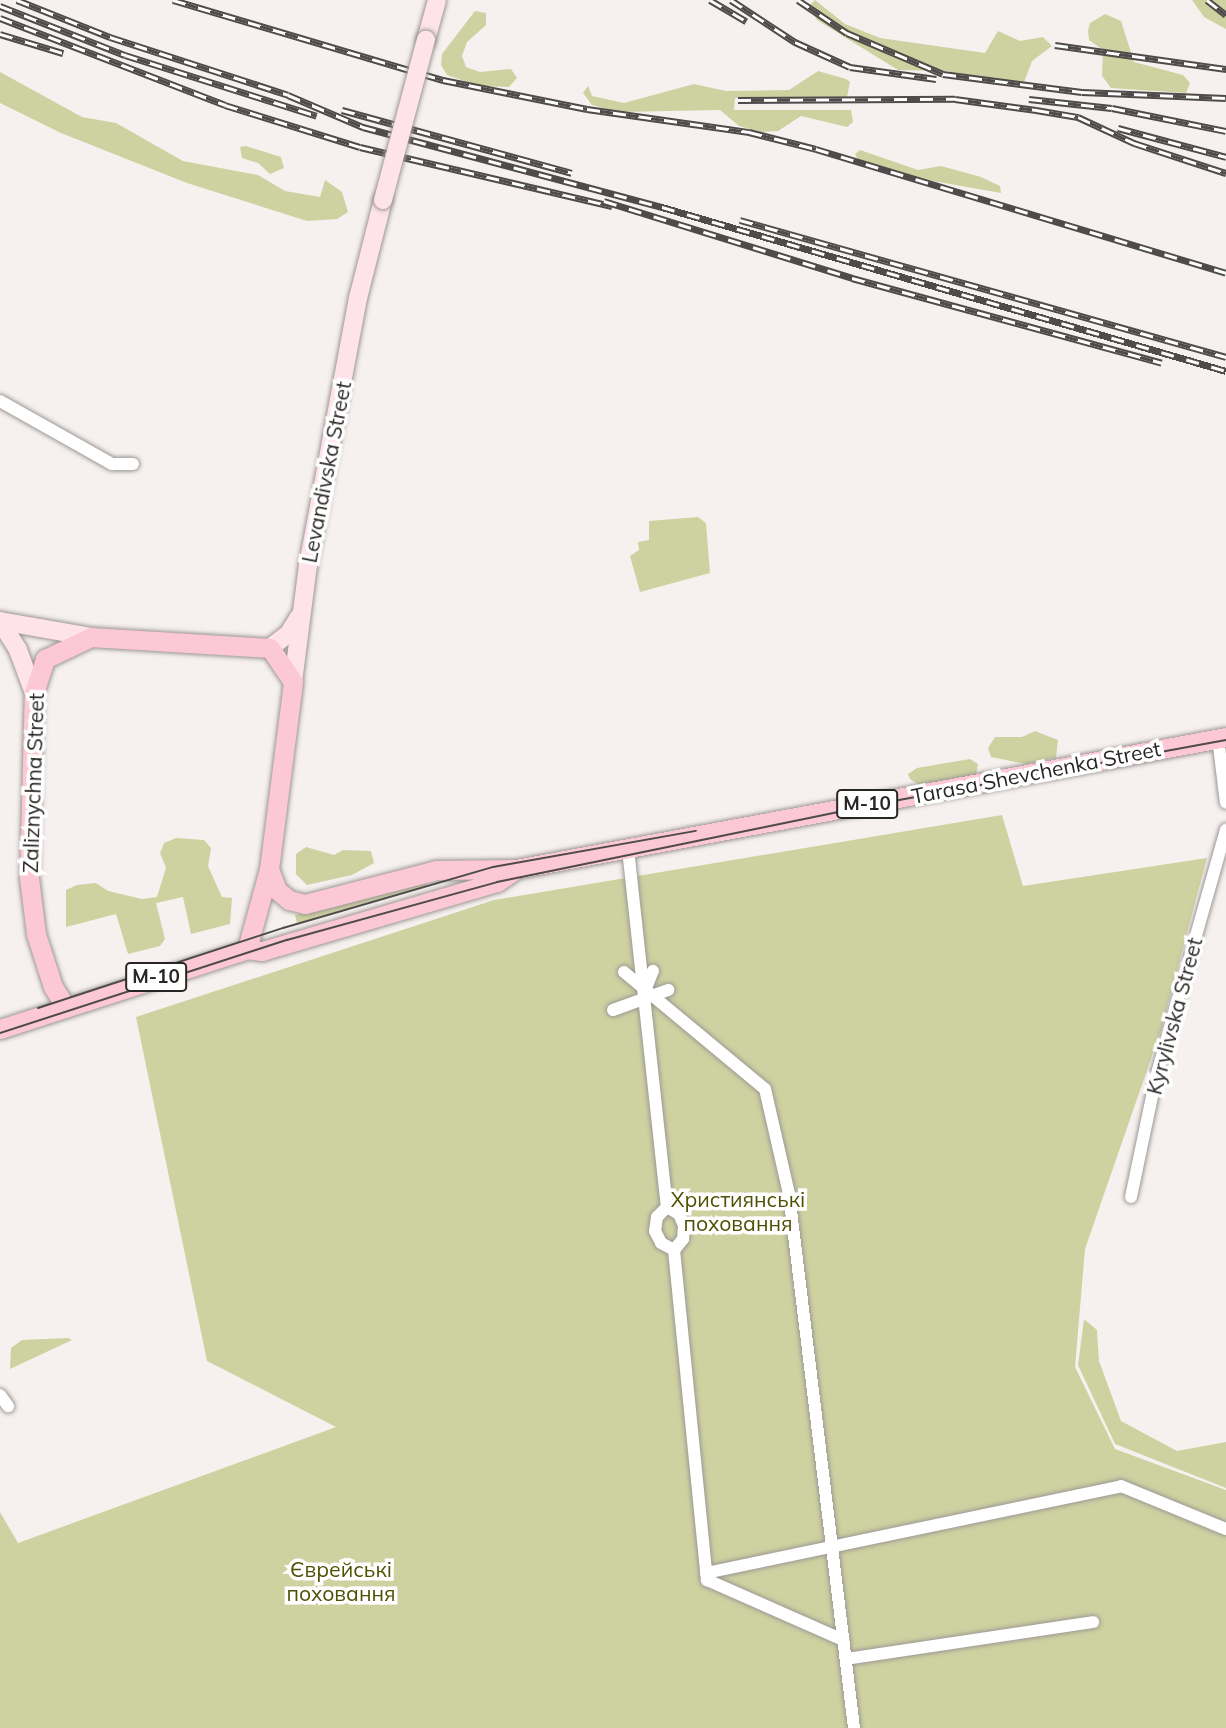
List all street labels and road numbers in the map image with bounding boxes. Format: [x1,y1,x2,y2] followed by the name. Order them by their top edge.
[296,379,356,565] street label: Levandivska Street
[17,693,49,873] street label: Zaliznychna Street
[909,735,1163,809] street label: Tarasa Shevchenka Street
[836,789,898,820] road number: М-10
[1141,935,1207,1097] street label: Kyrylivska Street
[124,962,188,993] road number: М-10

